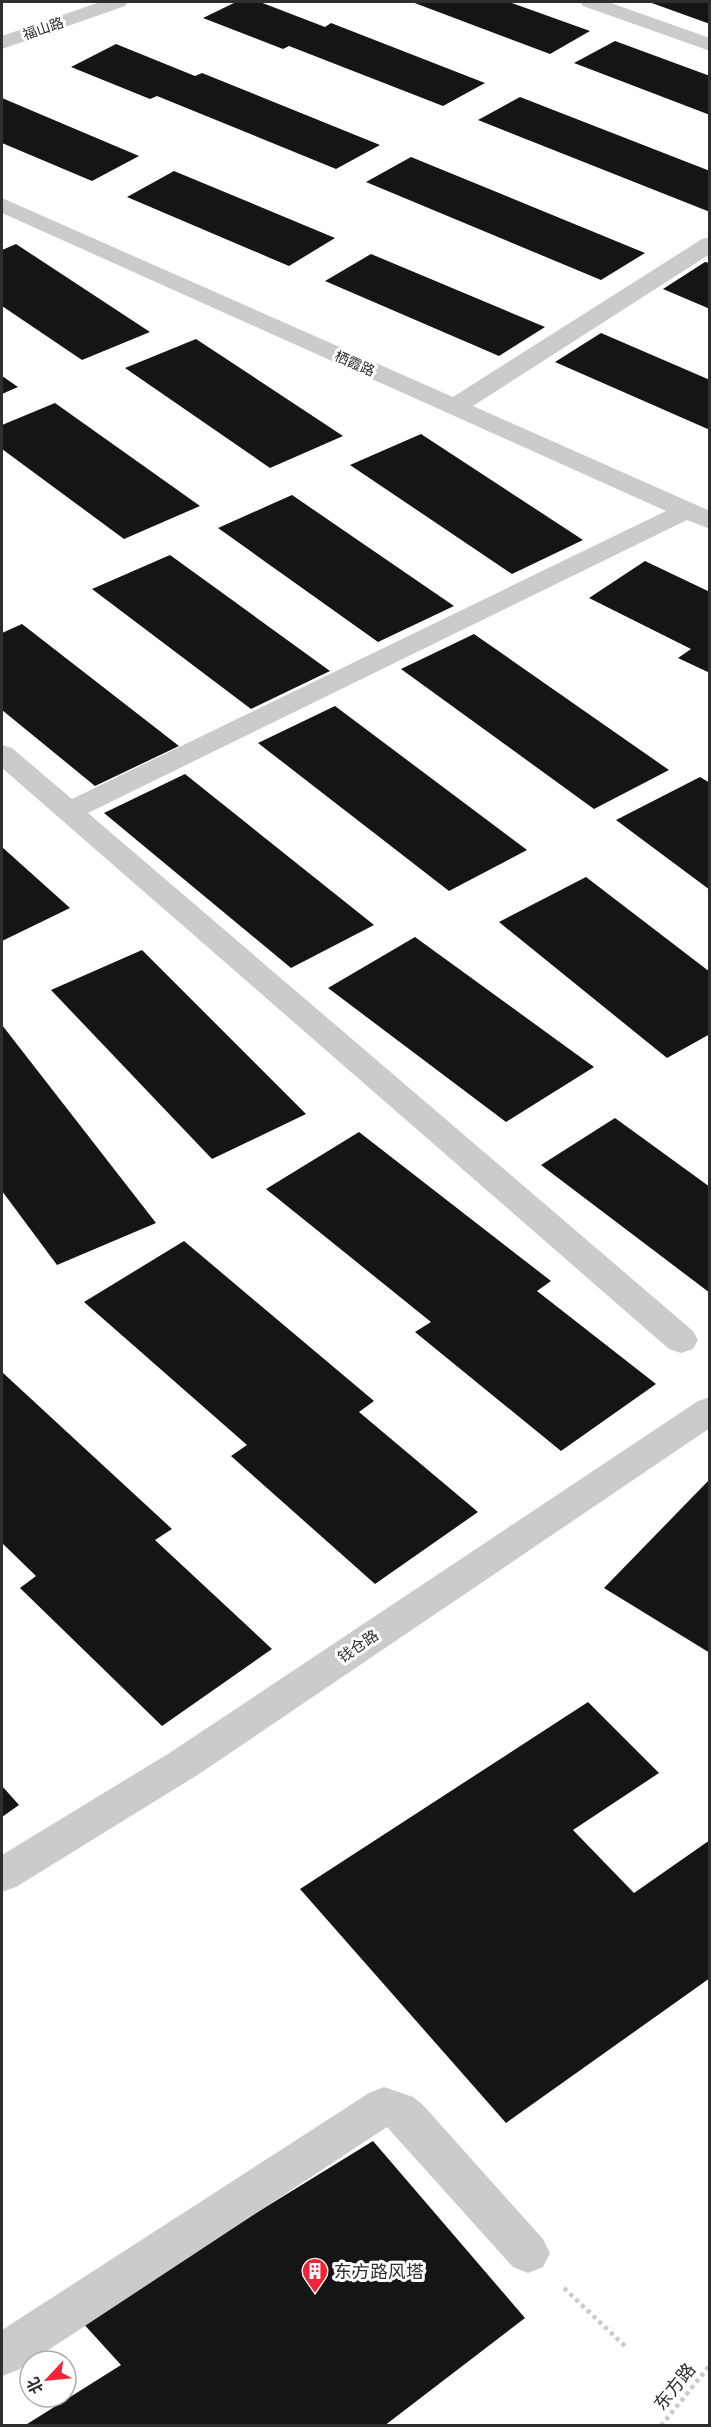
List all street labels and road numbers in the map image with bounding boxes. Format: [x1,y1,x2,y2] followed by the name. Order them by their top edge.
[20,12,66,44] street label: 福山路
[332,346,378,380] street label: 栖霞路
[333,1625,383,1667] street label: 钱仓路
[648,2357,700,2415] street label: 东方路

